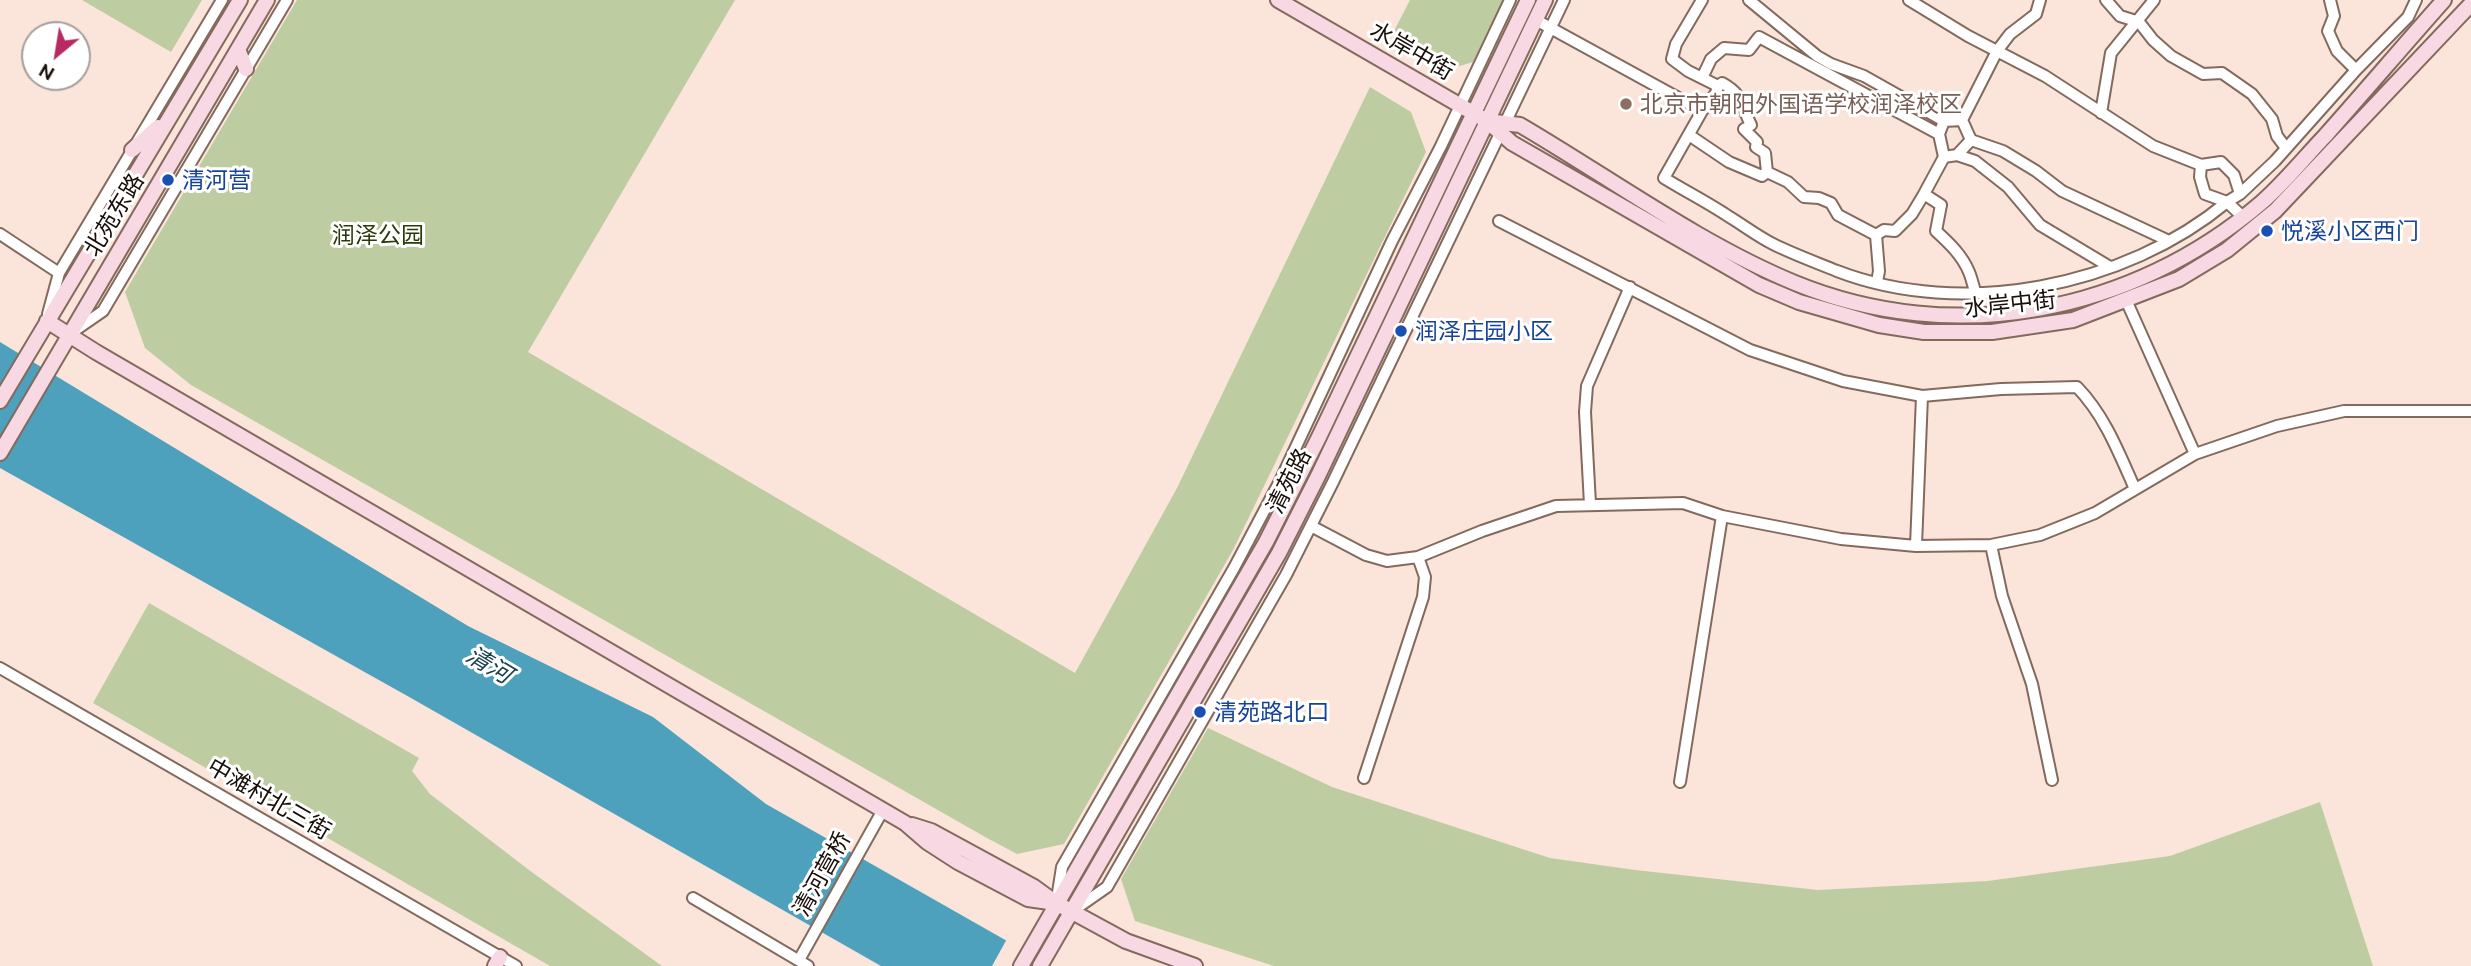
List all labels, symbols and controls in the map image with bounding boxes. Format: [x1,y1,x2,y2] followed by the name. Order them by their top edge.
[1365,16,1459,86] street label: 水岸中街
[21,21,91,91] north arrow
[35,59,58,86] text: N
[1640,90,1962,118] place label: 北京市朝阳外国语学校润泽校区
[1618,96,1634,112] marker: 北京市朝阳外国语学校润泽校区
[182,166,251,194] place label: 清河营
[78,168,150,262] street label: 北苑东路
[160,172,176,188] marker: 清河营
[2281,217,2419,245] place label: 悦溪小区西门
[332,221,424,249] park label: 润泽公园
[2259,223,2275,239] marker: 悦溪小区西门
[1963,285,2057,323] street label: 水岸中街
[1415,317,1553,345] place label: 润泽庄园小区
[1393,323,1409,339] marker: 润泽庄园小区
[1261,444,1317,518] street label: 清苑路
[461,640,517,690] water label: 清河
[1214,698,1329,726] place label: 清苑路北口
[1192,704,1208,720] marker: 清苑路北口
[202,753,336,845] street label: 中滩村北三街
[788,827,856,921] street label: 清河营桥

